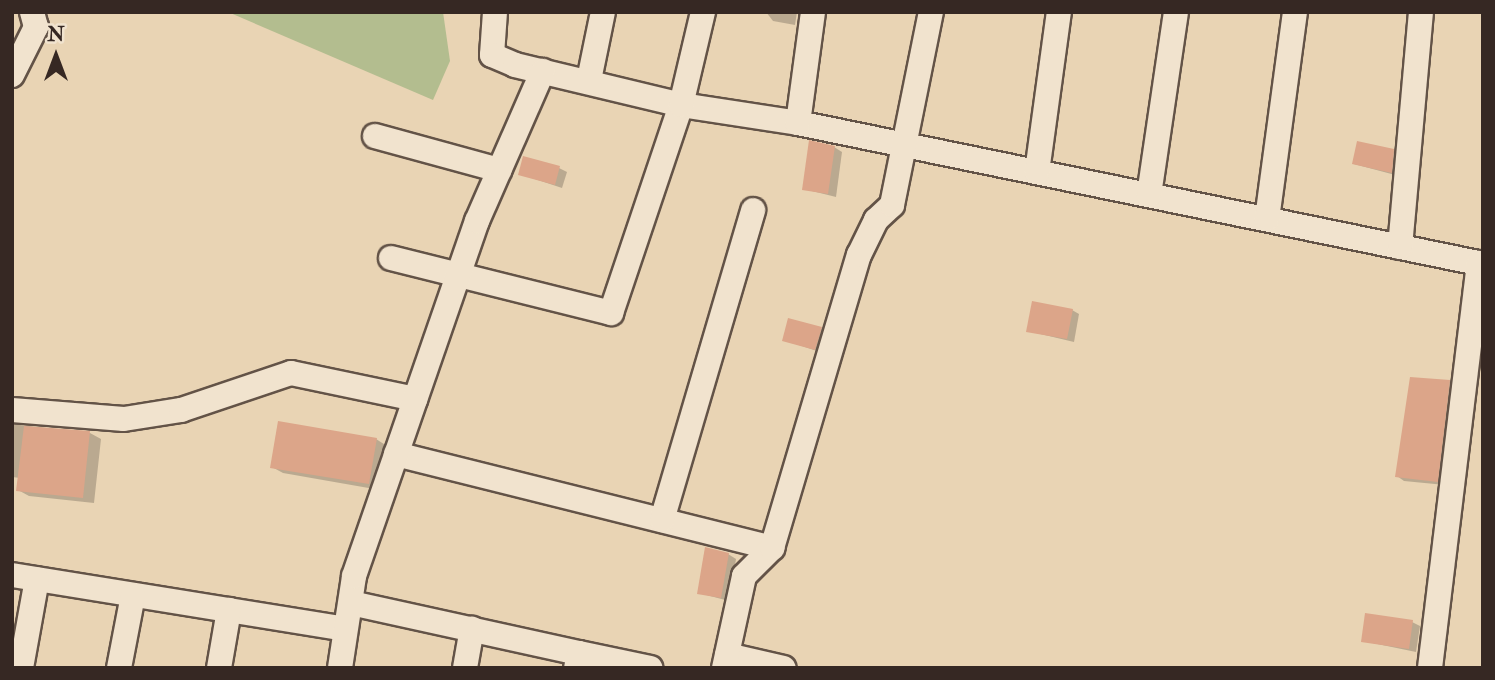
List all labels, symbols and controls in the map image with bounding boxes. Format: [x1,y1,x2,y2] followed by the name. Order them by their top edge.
[21,21,91,91] north arrow
[47,23,65,47] text: N

